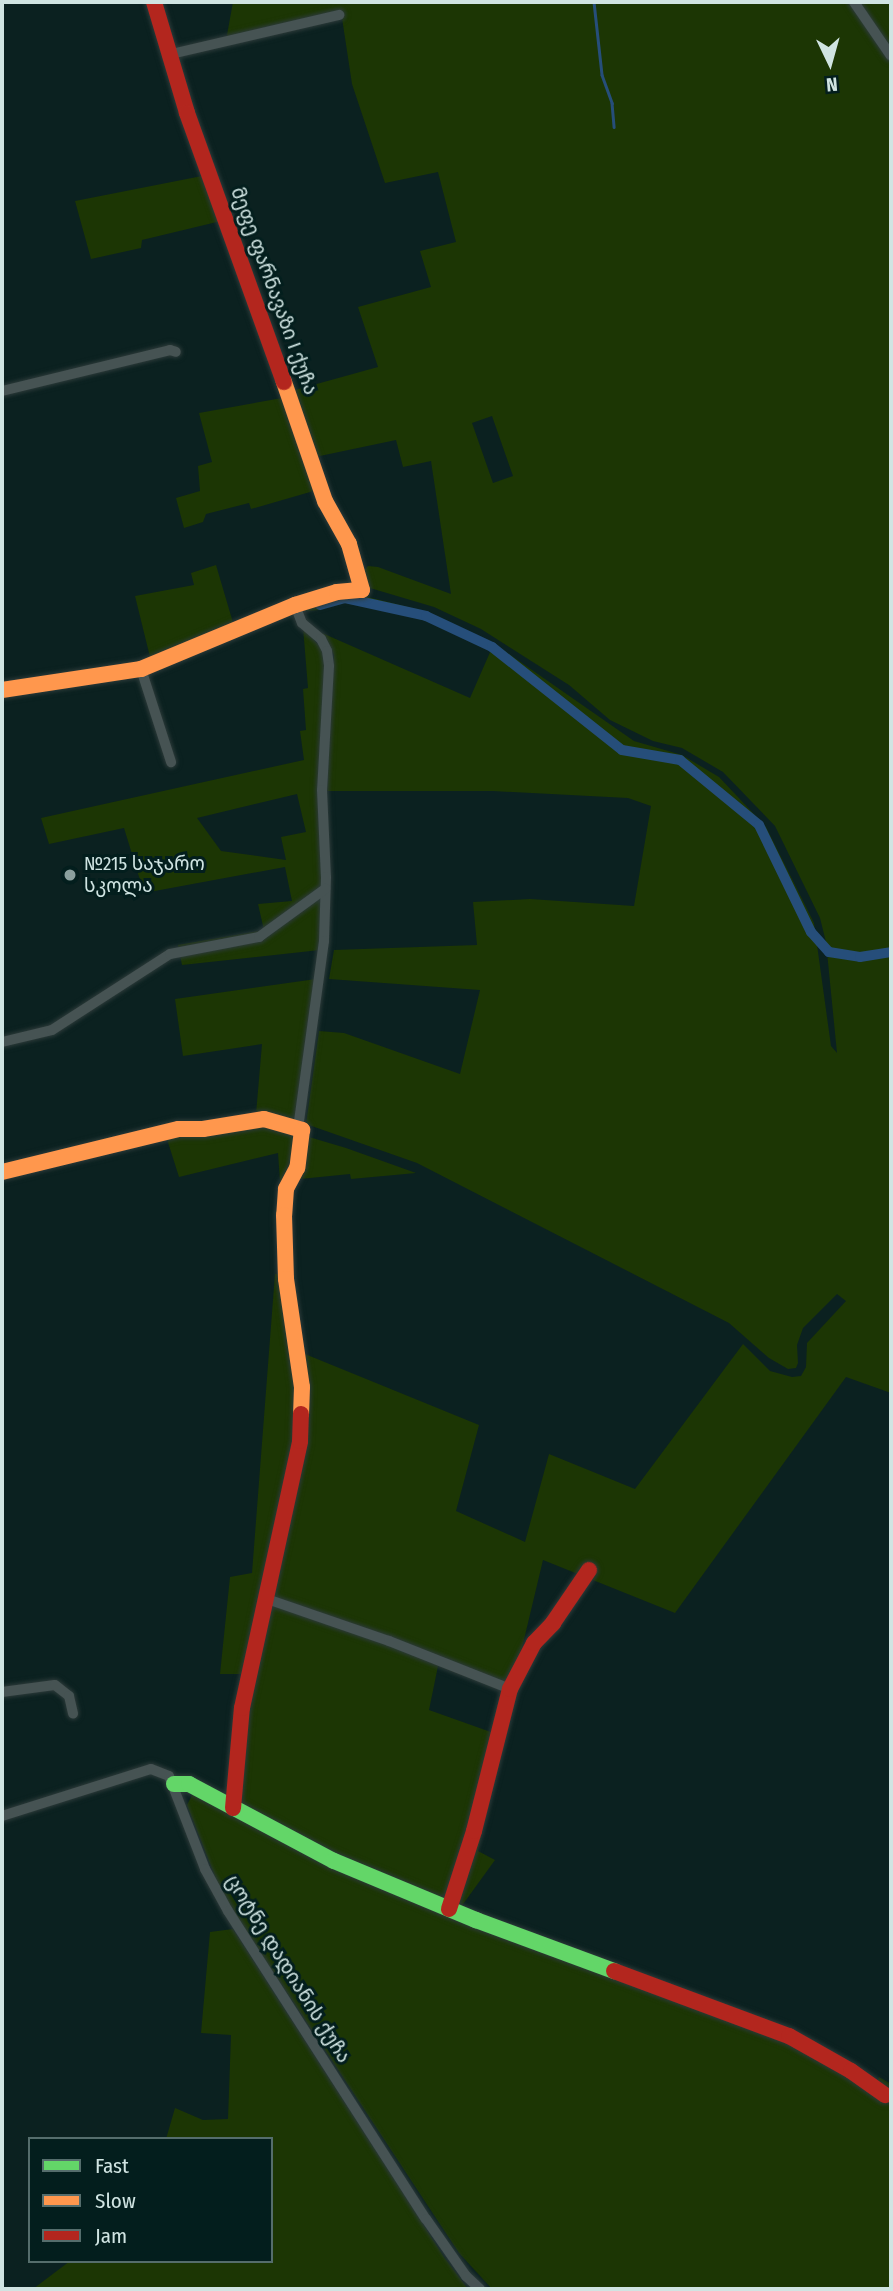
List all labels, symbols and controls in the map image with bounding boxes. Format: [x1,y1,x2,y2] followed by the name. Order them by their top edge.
[795,28,865,98] north arrow
[825,72,839,96] text: N
[226,184,322,398] street label: მეფე ფარნავაზი I ქუჩა
[84,853,205,897] place label: №215 საჯარო სკოლა
[62,867,78,883] marker: №215 საჯარო სკოლა
[221,1871,355,2067] street label: ცოტნე დადიანის ქუჩა
[28,2137,273,2263] legend
[95,2153,129,2179] text: Fast
[95,2188,136,2214] text: Slow
[95,2223,127,2249] text: Jam

